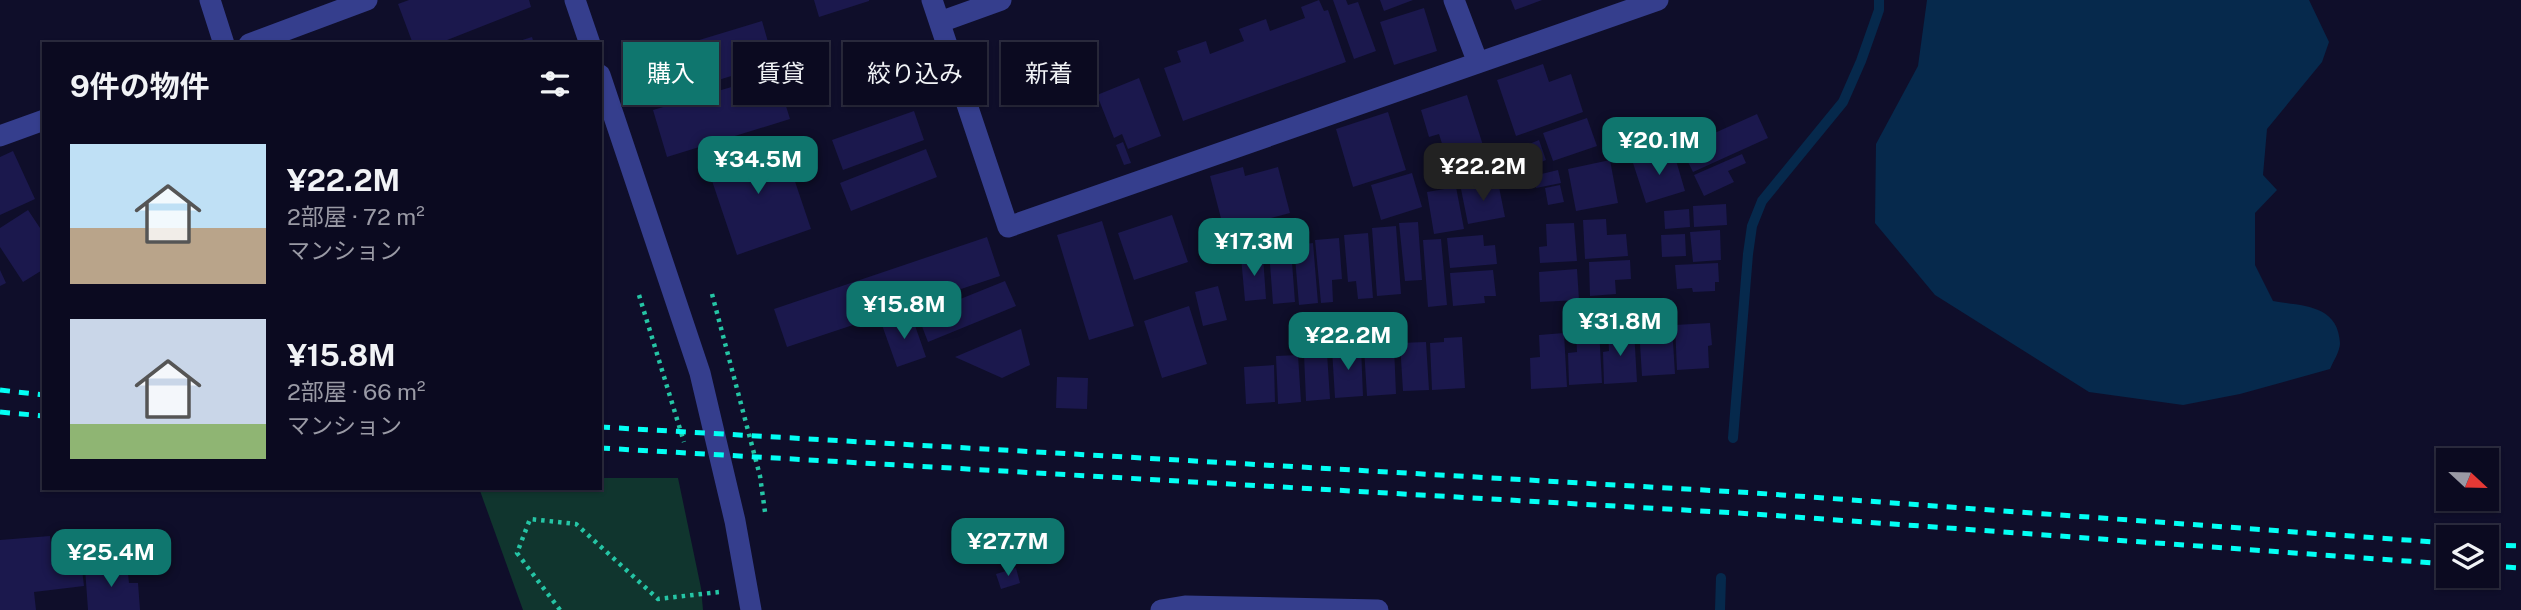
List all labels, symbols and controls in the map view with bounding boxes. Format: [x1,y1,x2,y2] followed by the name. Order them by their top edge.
[623,42,719,105] chip: 購入
[733,42,829,105] chip: 賃貸
[843,42,987,105] chip: 絞り込み
[1001,42,1097,105] chip: 新着
[536,65,574,103] icon: filters
[70,68,210,104] text: 9件の物件
[1602,118,1716,177] pin: ¥20.1M
[1618,126,1700,153] text: ¥20.1M
[701,136,815,196] pin: ¥34.5M
[1426,144,1540,203] pin: ¥22.2M
[714,145,802,172] text: ¥34.5M
[1440,152,1526,179] text: ¥22.2M
[287,162,400,198] text: ¥22.2M
[126,172,210,256] icon: home
[287,203,425,230] text: 2部屋 · 72 m²
[1197,218,1311,278] pin: ¥17.3M
[1214,227,1294,254] text: ¥17.3M
[287,237,402,264] text: マンション
[847,282,961,341] pin: ¥15.8M
[862,290,946,317] text: ¥15.8M
[1563,298,1677,358] pin: ¥31.8M
[1578,307,1662,334] text: ¥31.8M
[1291,312,1405,372] pin: ¥22.2M
[1305,321,1391,348] text: ¥22.2M
[287,337,396,373] text: ¥15.8M
[126,347,210,431] icon: home
[287,378,425,405] text: 2部屋 · 66 m²
[287,412,402,439] text: マンション
[2436,448,2499,511] north arrow
[2436,448,2499,588] map controls
[951,518,1065,578] pin: ¥27.7M
[2436,525,2499,588] button: layers
[967,527,1049,554] text: ¥27.7M
[54,530,168,589] pin: ¥25.4M
[67,538,155,565] text: ¥25.4M

